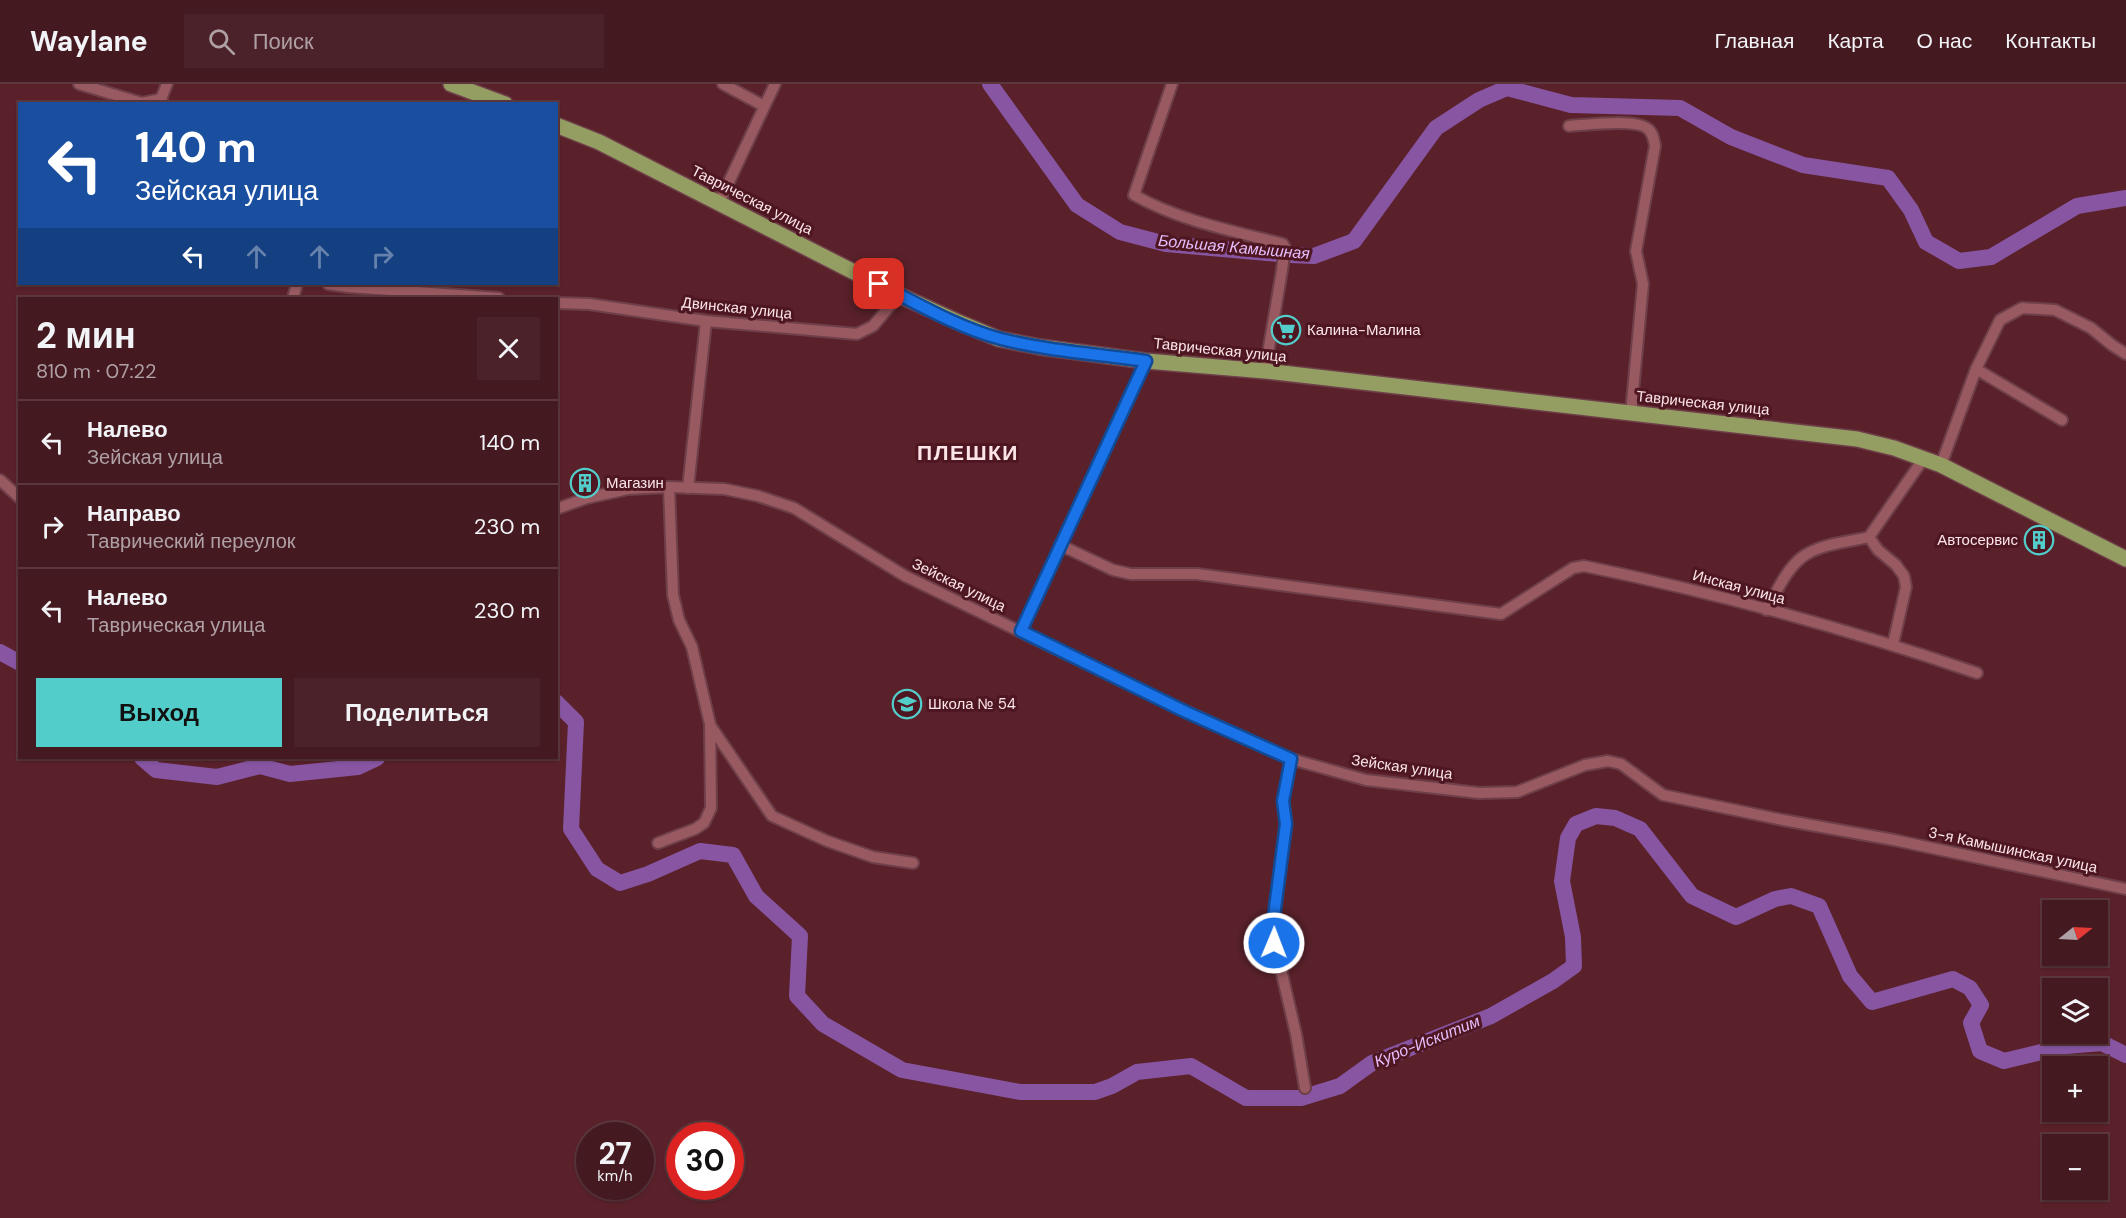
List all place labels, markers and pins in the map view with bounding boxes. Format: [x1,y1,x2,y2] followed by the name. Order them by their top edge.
[853,258,904,309] pin
[1270,314,1302,346] supermarket icon: Калина-Малина
[1307,320,1421,340] place label: Калина-Малина
[569,467,601,499] building icon: Магазин
[606,473,664,493] place label: Магазин
[2023,524,2055,556] building icon: Автосервис
[1937,530,2018,550] place label: Автосервис
[891,688,923,720] school or university icon: Школа № 54
[928,694,1016,714] place label: Школа № 54

